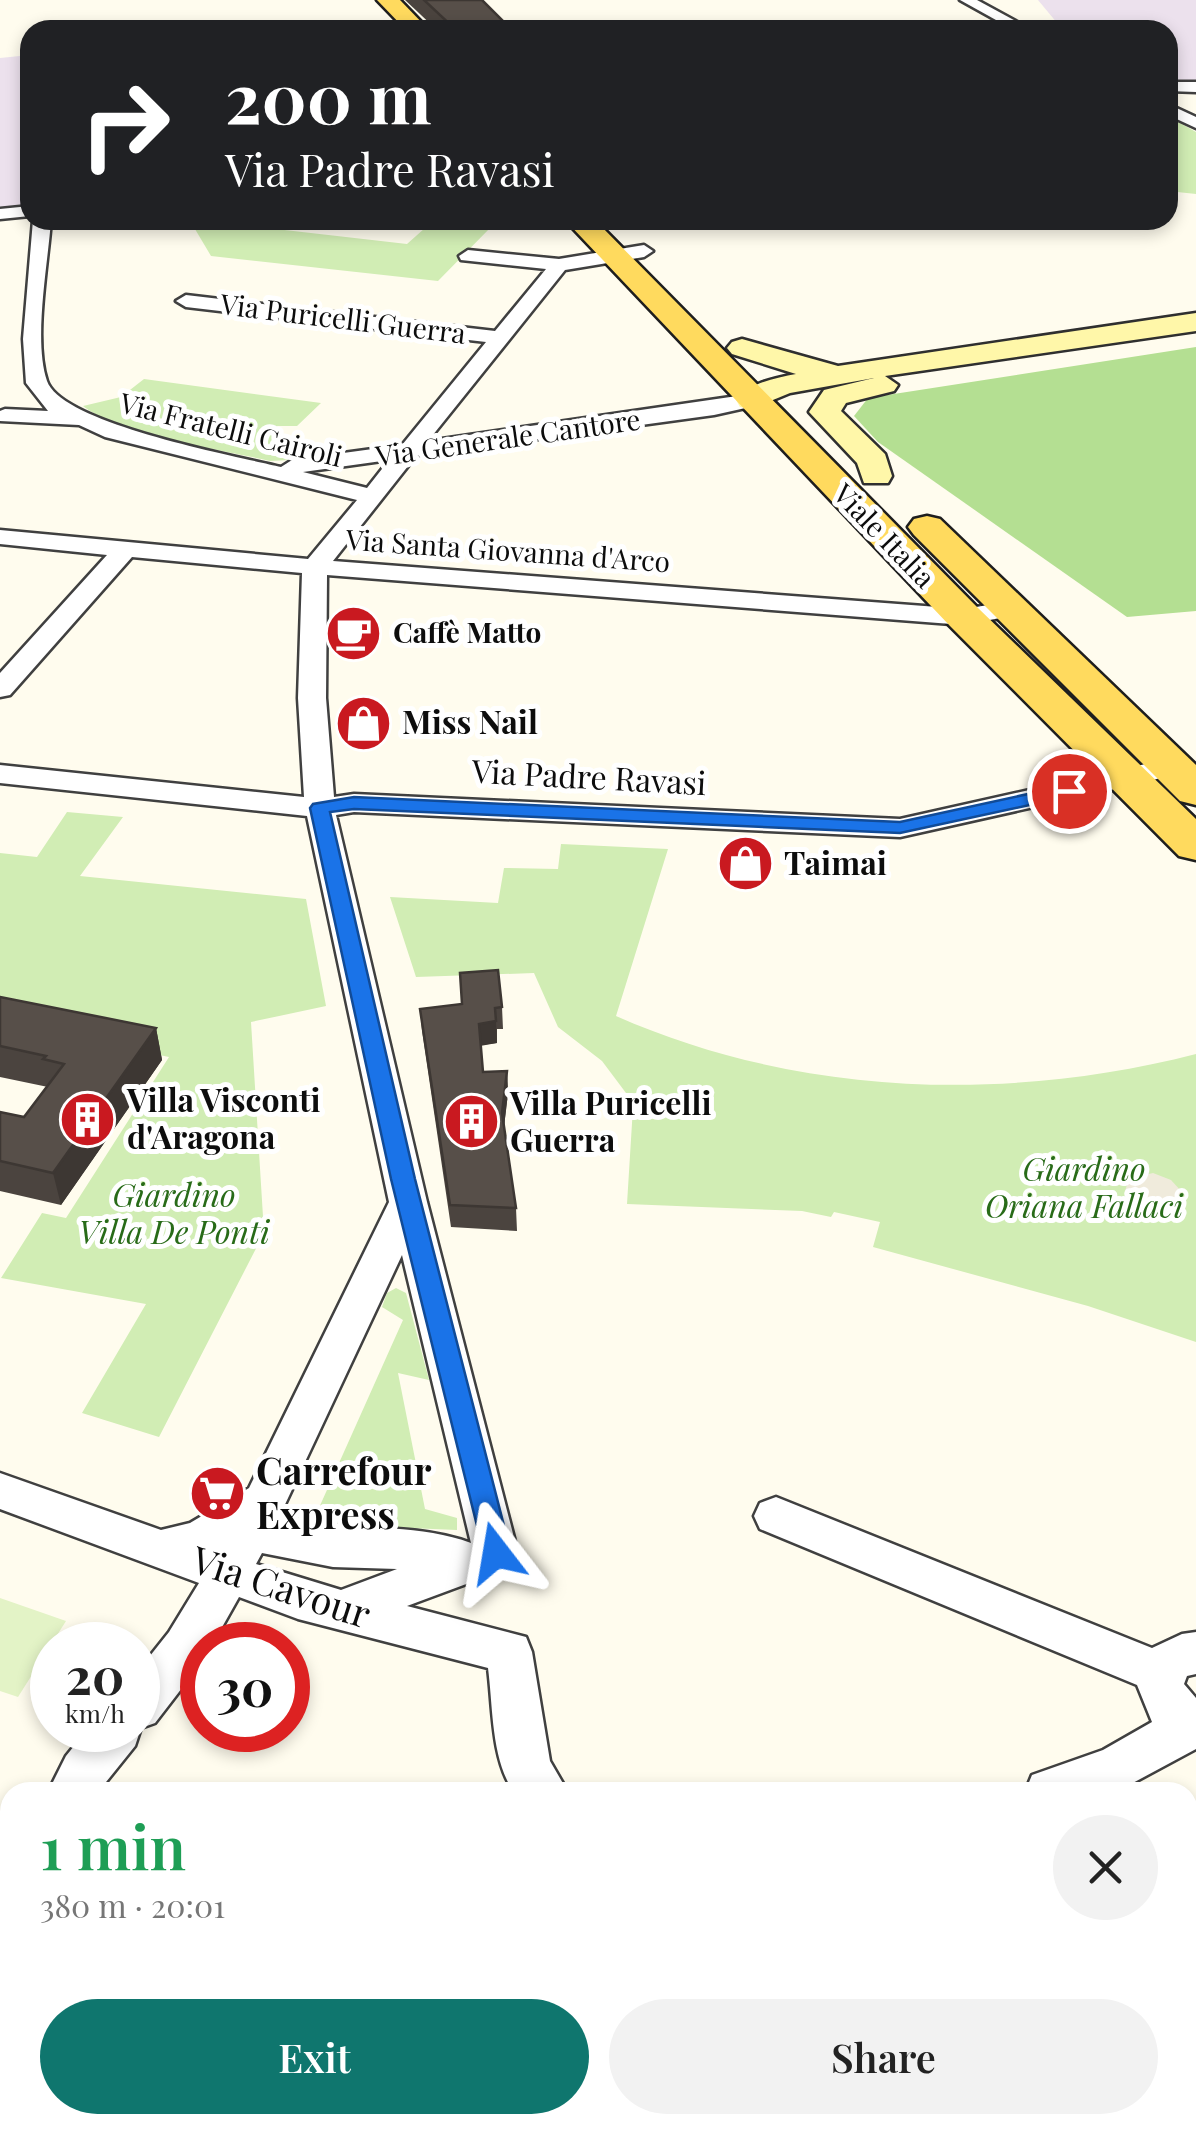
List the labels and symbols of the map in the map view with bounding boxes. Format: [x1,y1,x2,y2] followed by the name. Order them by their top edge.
[217,284,468,351] street label: Via Puricelli Guerra
[115,383,346,474] street label: Via Fratelli Cairoli
[372,400,643,474] street label: Via Generale Cantore
[826,474,944,595] street label: Viale Italia
[344,520,672,579] street label: Via Santa Giovanna d'Arco
[324,603,384,663] cafe icon: Caffè Matto
[393,613,541,650] place label: Caffè Matto
[333,693,393,753] shop icon: Miss Nail
[402,699,538,742] place label: Miss Nail
[470,748,707,803] street label: Via Padre Ravasi
[1027,749,1112,834] pin
[715,834,775,894] shop icon: Taimai
[784,840,887,883] place label: Taimai
[126,1077,321,1157] place label: Villa Visconti d'Aragona
[509,1080,712,1160] place label: Villa Puricelli Guerra
[58,1089,118,1149] building icon: Villa Visconti d'Aragona
[441,1092,501,1152] building icon: Villa Puricelli Guerra
[985,1146,1184,1226] park label: Giardino Oriana Fallaci
[78,1172,271,1252] park label: Giardino Villa De Ponti
[256,1444,432,1539] place label: Carrefour Express
[187,1464,247,1524] supermarket icon: Carrefour Express
[444,1501,548,1605] position arrow
[185,1532,378,1638] street label: Via Cavour
[180,1622,310,1752] speed limit sign: 30

